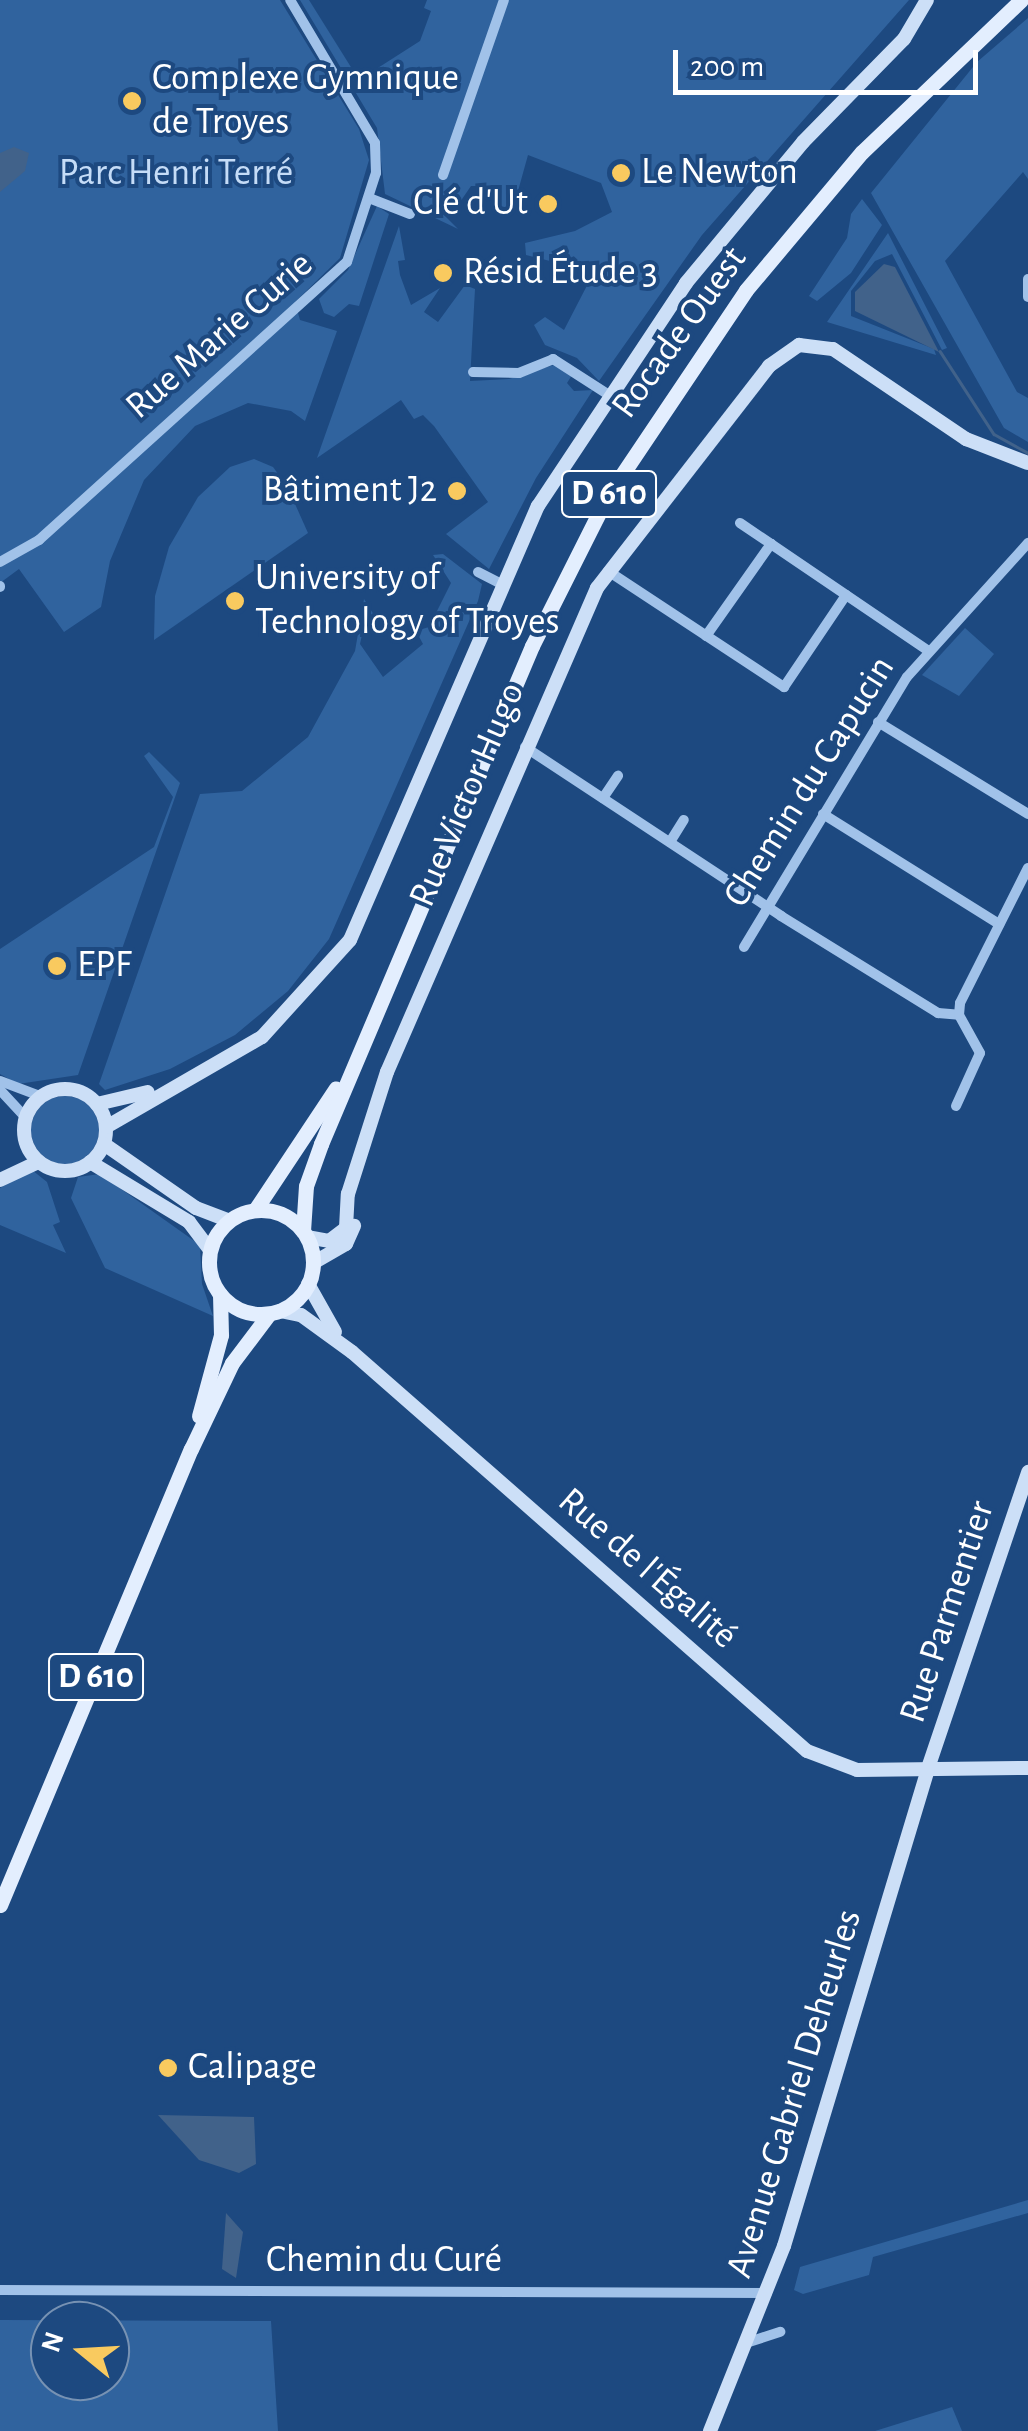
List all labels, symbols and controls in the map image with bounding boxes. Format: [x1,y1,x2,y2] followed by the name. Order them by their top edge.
[678,30,983,92] scale bar
[690,52,764,82] text: 200 m
[152,56,459,146] place label: Complexe Gymnique de Troyes
[121,90,143,112] marker: Complexe Gymnique de Troyes
[641,150,798,196] place label: Le Newton
[59,151,293,197] park label: Parc Henri Terré
[610,162,632,184] marker: Le Newton
[413,181,528,227] place label: Clé d'Ut
[537,193,559,215] marker: Clé d'Ut
[603,238,757,428] street label: Rocade Ouest
[117,242,323,430] street label: Rue Marie Curie
[463,250,658,296] place label: Résid Étude 3
[432,262,454,284] marker: Résid Étude 3
[559,464,659,524] road number: D 610
[263,468,437,514] place label: Bâtiment J2
[446,480,468,502] marker: Bâtiment J2
[255,556,559,646] place label: University of Technology of Troyes
[224,590,246,612] marker: University of Technology of Troyes
[715,648,905,916] street label: Chemin du Capucin
[400,676,536,914] street label: Rue Victor Hugo
[77,943,132,989] place label: EPF
[46,955,68,977] marker: EPF
[548,1479,746,1659] street label: Rue de l'Égalité
[891,1495,1005,1729] street label: Rue Parmentier
[46,1647,146,1707] road number: D 610
[717,1904,873,2284] street label: Avenue Gabriel Deheurles
[188,2045,317,2091] place label: Calipage
[157,2057,179,2079] marker: Calipage
[266,2238,502,2284] street label: Chemin du Curé
[30,2301,130,2401] north arrow
[37,2329,70,2356] text: N

